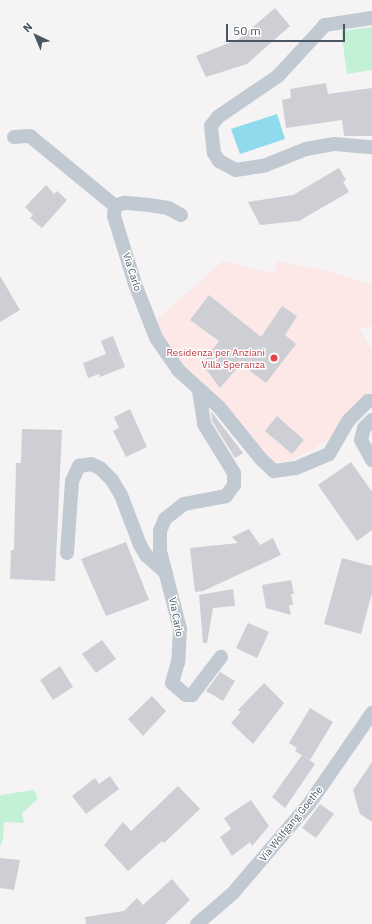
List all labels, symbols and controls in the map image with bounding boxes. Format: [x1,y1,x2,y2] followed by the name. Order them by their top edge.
[16,16,56,56] north arrow
[228,16,347,42] scale bar
[20,20,35,35] text: N
[233,23,261,38] text: 50 m
[120,251,144,293] street label: Via Carlo
[167,346,265,370] place label: Residenza per Anziani Villa Speranza
[268,352,280,364] marker: Residenza per Anziani Villa Speranza
[166,596,186,638] street label: Via Carlo
[257,784,325,864] street label: Via Wolfgang Goethe

